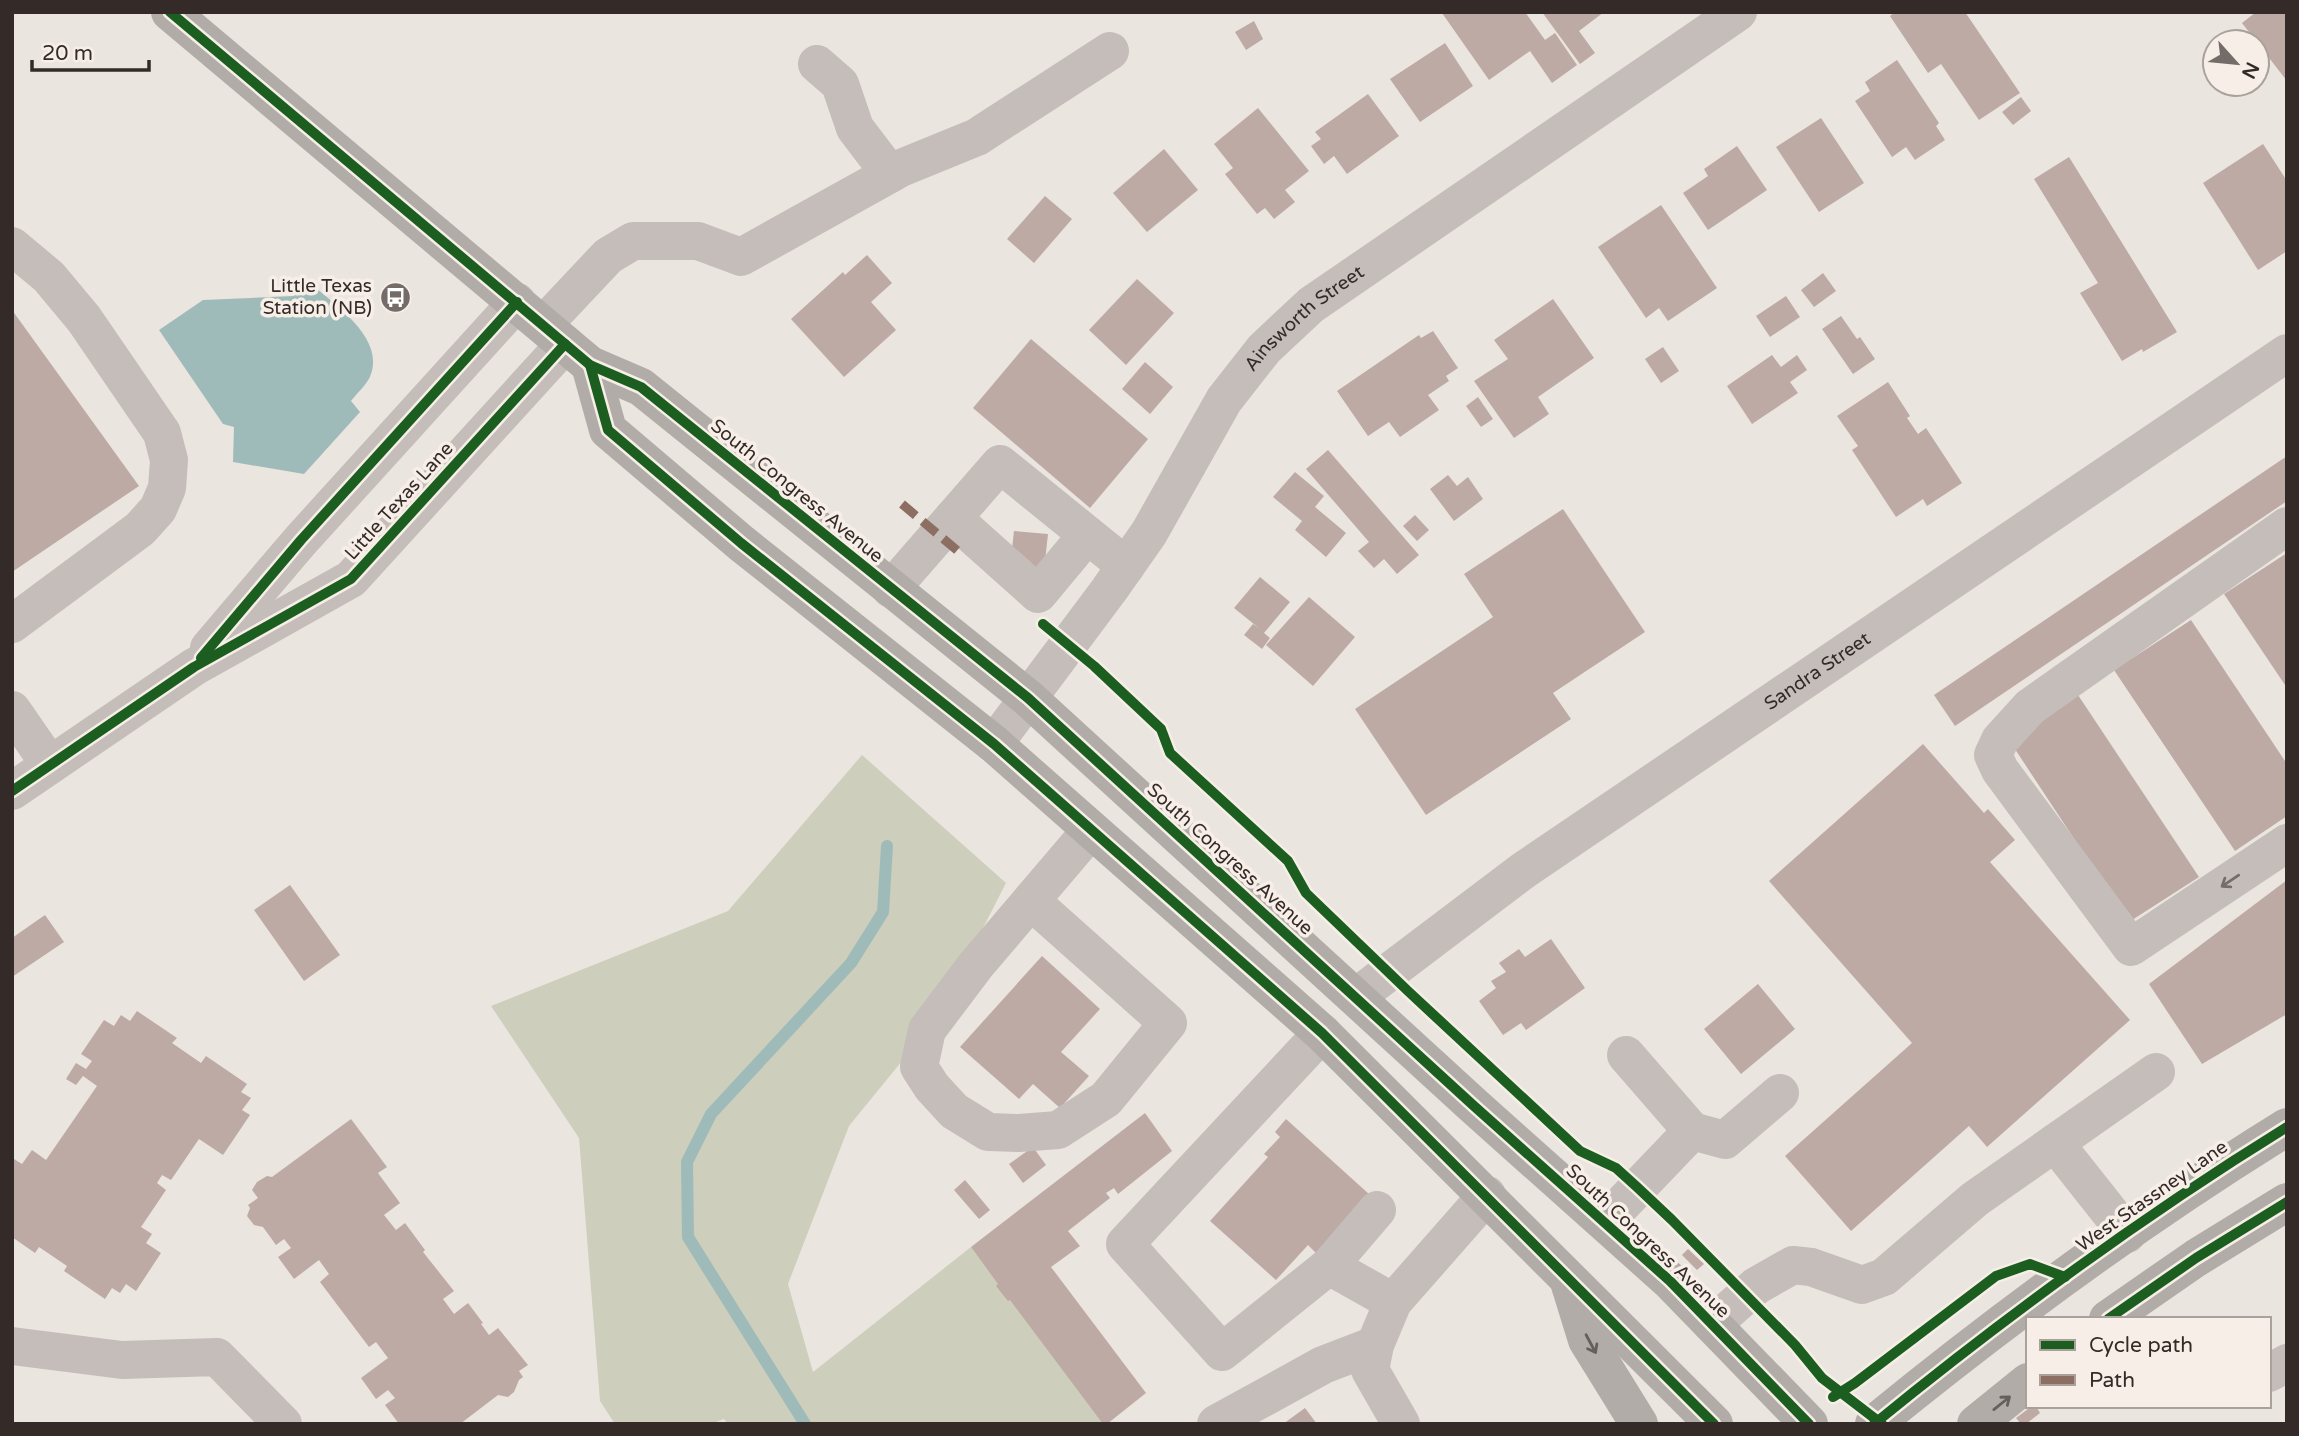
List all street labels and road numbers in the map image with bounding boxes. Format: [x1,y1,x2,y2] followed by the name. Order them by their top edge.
[1240,261,1368,375] street label: Ainsworth Street
[706,415,888,567] street label: South Congress Avenue
[340,438,458,564] street label: Little Texas Lane
[1760,628,1875,715] street label: Sandra Street
[1143,779,1317,939] street label: South Congress Avenue
[2072,1136,2232,1256] street label: West Stassney Lane
[1562,1159,1734,1323] street label: South Congress Avenue

